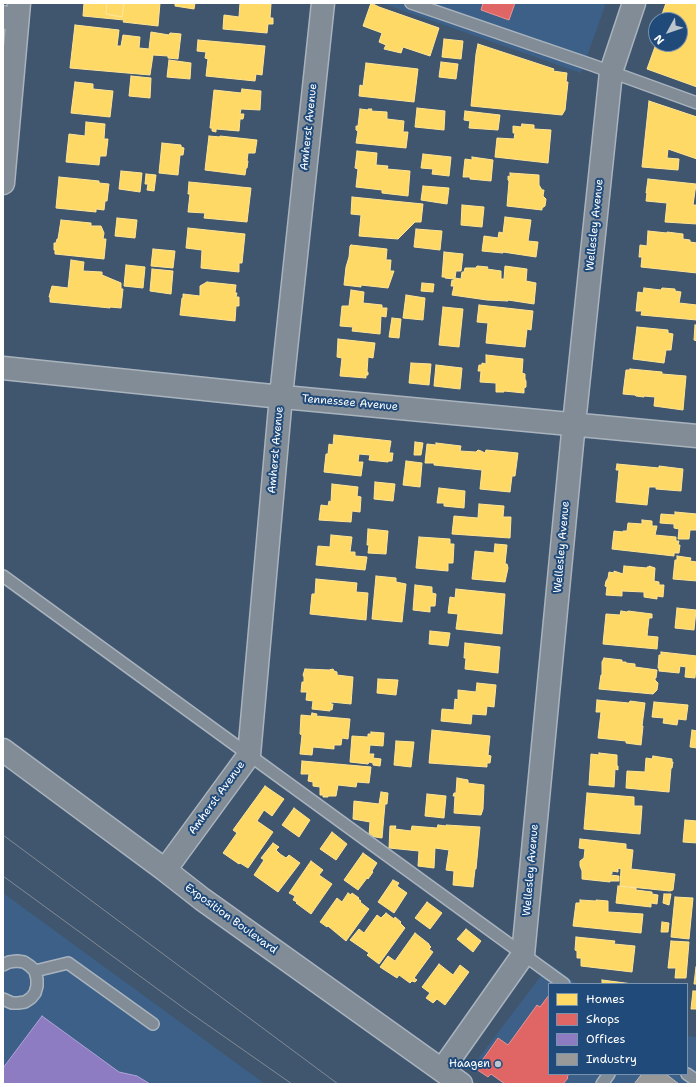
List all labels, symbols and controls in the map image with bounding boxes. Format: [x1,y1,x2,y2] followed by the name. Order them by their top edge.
[648,12,688,52] north arrow
[651,31,668,48] text: N
[298,83,320,171] street label: Amherst Avenue
[584,178,606,272] street label: Wellesley Avenue
[301,392,399,414] street label: Tennessee Avenue
[266,406,286,494] street label: Amherst Avenue
[551,500,573,594] street label: Wellesley Avenue
[186,759,248,837] street label: Amherst Avenue
[520,823,542,917] street label: Wellesley Avenue
[182,881,280,957] street label: Exposition Boulevard
[548,983,688,1075] legend
[586,991,625,1007] text: Homes
[586,1011,620,1027] text: Shops
[586,1031,626,1047] text: Offices
[586,1051,637,1067] text: Industry
[449,1057,490,1071] place label: Haagen
[493,1059,503,1069] marker: Haagen

